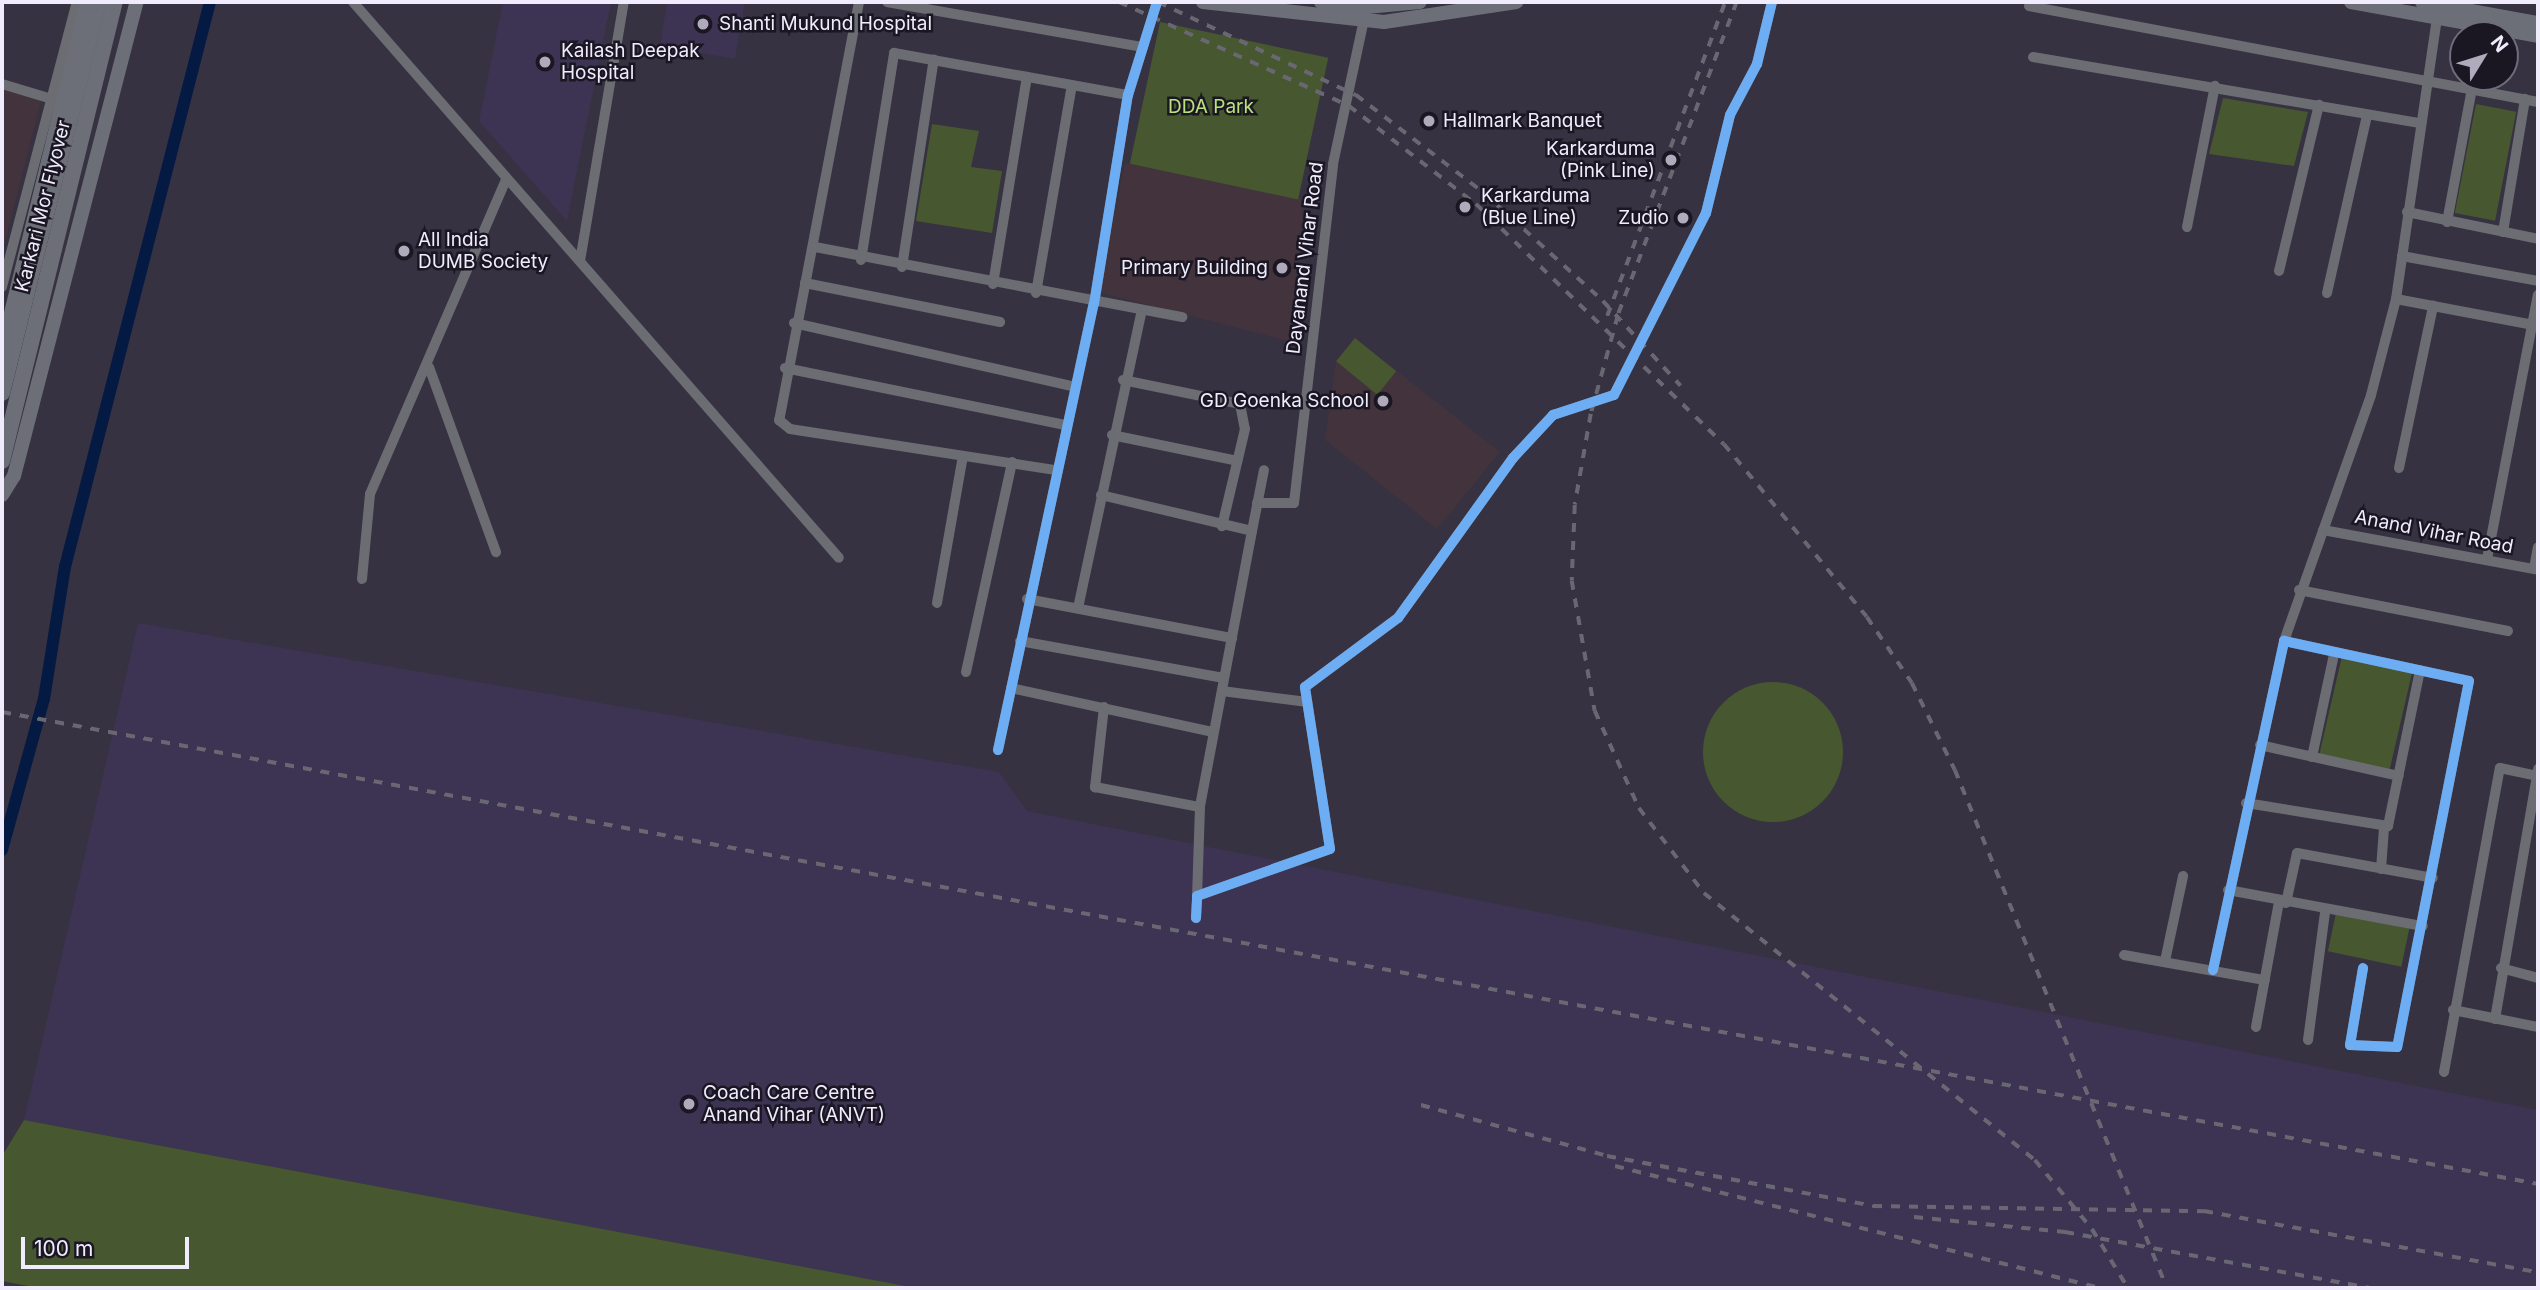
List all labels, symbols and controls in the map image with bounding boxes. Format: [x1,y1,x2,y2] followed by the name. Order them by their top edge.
[719,13,932,35] place label: Shanti Mukund Hospital
[693,14,713,34] marker: Shanti Mukund Hospital
[2449,21,2519,91] north arrow
[2486,31,2513,57] text: N
[561,40,700,84] place label: Kailash Deepak Hospital
[535,52,555,72] marker: Kailash Deepak Hospital
[1168,96,1254,118] park label: DDA Park
[1443,110,1602,132] place label: Hallmark Banquet
[1421,113,1437,129] marker: Hallmark Banquet
[11,118,75,294] street label: Karkari Mor Flyover
[1546,138,1655,182] place label: Karkarduma (Pink Line)
[1661,150,1681,170] marker: Karkarduma (Pink Line)
[1282,161,1328,355] street label: Dayanand Vihar Road
[1481,185,1590,229] place label: Karkarduma (Blue Line)
[1455,197,1475,217] marker: Karkarduma (Blue Line)
[1618,207,1669,229] place label: Zudio
[1675,210,1691,226] marker: Zudio
[418,229,548,273] place label: All India DUMB Society
[396,243,412,259] marker: All India DUMB Society
[1121,257,1268,279] place label: Primary Building
[1274,260,1290,276] marker: Primary Building
[1200,390,1369,412] place label: GD Goenka School
[1375,393,1391,409] marker: GD Goenka School
[2353,505,2515,559] street label: Anand Vihar Road
[703,1082,885,1126] place label: Coach Care Centre Anand Vihar (ANVT)
[681,1096,697,1112] marker: Coach Care Centre Anand Vihar (ANVT)
[24,1224,192,1268] scale bar
[34,1236,93,1261] text: 100 m

